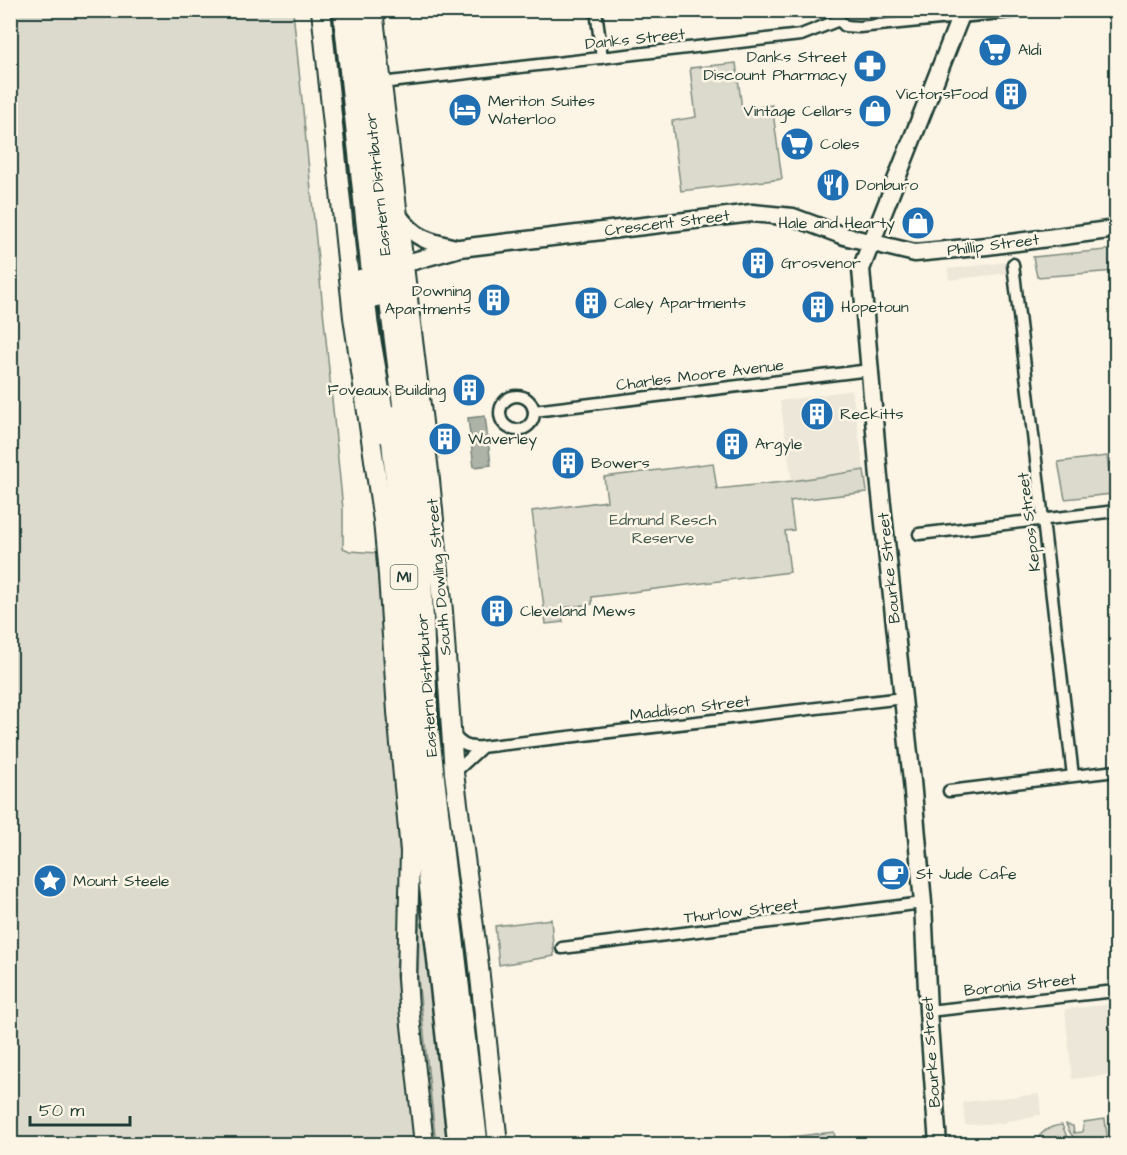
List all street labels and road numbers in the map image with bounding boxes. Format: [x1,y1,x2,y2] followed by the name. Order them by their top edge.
[584,23,686,55] street label: Danks Street
[360,111,396,257] street label: Eastern Distributor
[603,204,731,242] street label: Crescent Street
[946,228,1041,262] street label: Phillip Street
[615,354,786,396] street label: Charles Moore Avenue
[1012,470,1046,573] street label: Kepos Street
[421,497,458,656] street label: South Dowling Street
[872,511,906,625] street label: Bourke Street
[390,565,418,589] road number: M1
[411,612,443,758] street label: Eastern Distributor
[629,690,752,726] street label: Maddison Street
[683,893,800,929] street label: Thurlow Street
[963,968,1078,1002] street label: Boronia Street
[916,995,946,1108] street label: Bourke Street

